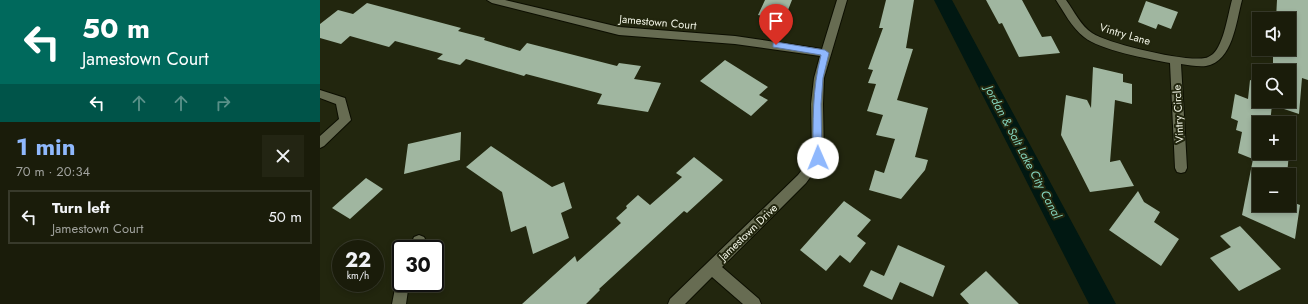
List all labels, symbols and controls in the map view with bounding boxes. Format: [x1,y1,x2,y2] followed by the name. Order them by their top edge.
[759,4,793,45] pin
[82,8,150,49] text: 50 m
[617,10,698,33] street label: Jamestown Court
[765,10,787,32] icon: arrive
[1252,12,1296,212] map controls
[1252,12,1296,56] button: sound
[16,16,68,68] icon: left
[1098,19,1153,49] street label: Vintry Lane
[82,46,209,72] text: Jamestown Court
[1252,64,1296,108] button: search
[979,80,1066,223] water label: Jordan & Salt Lake City Canal
[1168,84,1188,143] street label: Vintry Circle
[86,92,108,114] icon: left
[128,92,150,114] icon: ahead
[170,92,192,114] icon: ahead
[212,92,234,114] icon: right
[1252,116,1296,160] button: +
[16,129,76,164] text: 1 min
[262,135,304,177] button: close
[797,137,839,179] position arrow
[16,162,90,181] text: 70 m · 20:34
[1252,168,1296,212] button: −
[52,197,110,219] text: Turn left
[714,200,781,266] street label: Jamestown Drive
[18,206,40,228] icon: left
[268,206,302,228] text: 50 m
[52,219,143,238] text: Jamestown Court
[392,240,444,292] speed limit sign: 30
[345,246,371,275] text: 22
[347,268,369,283] text: km/h

